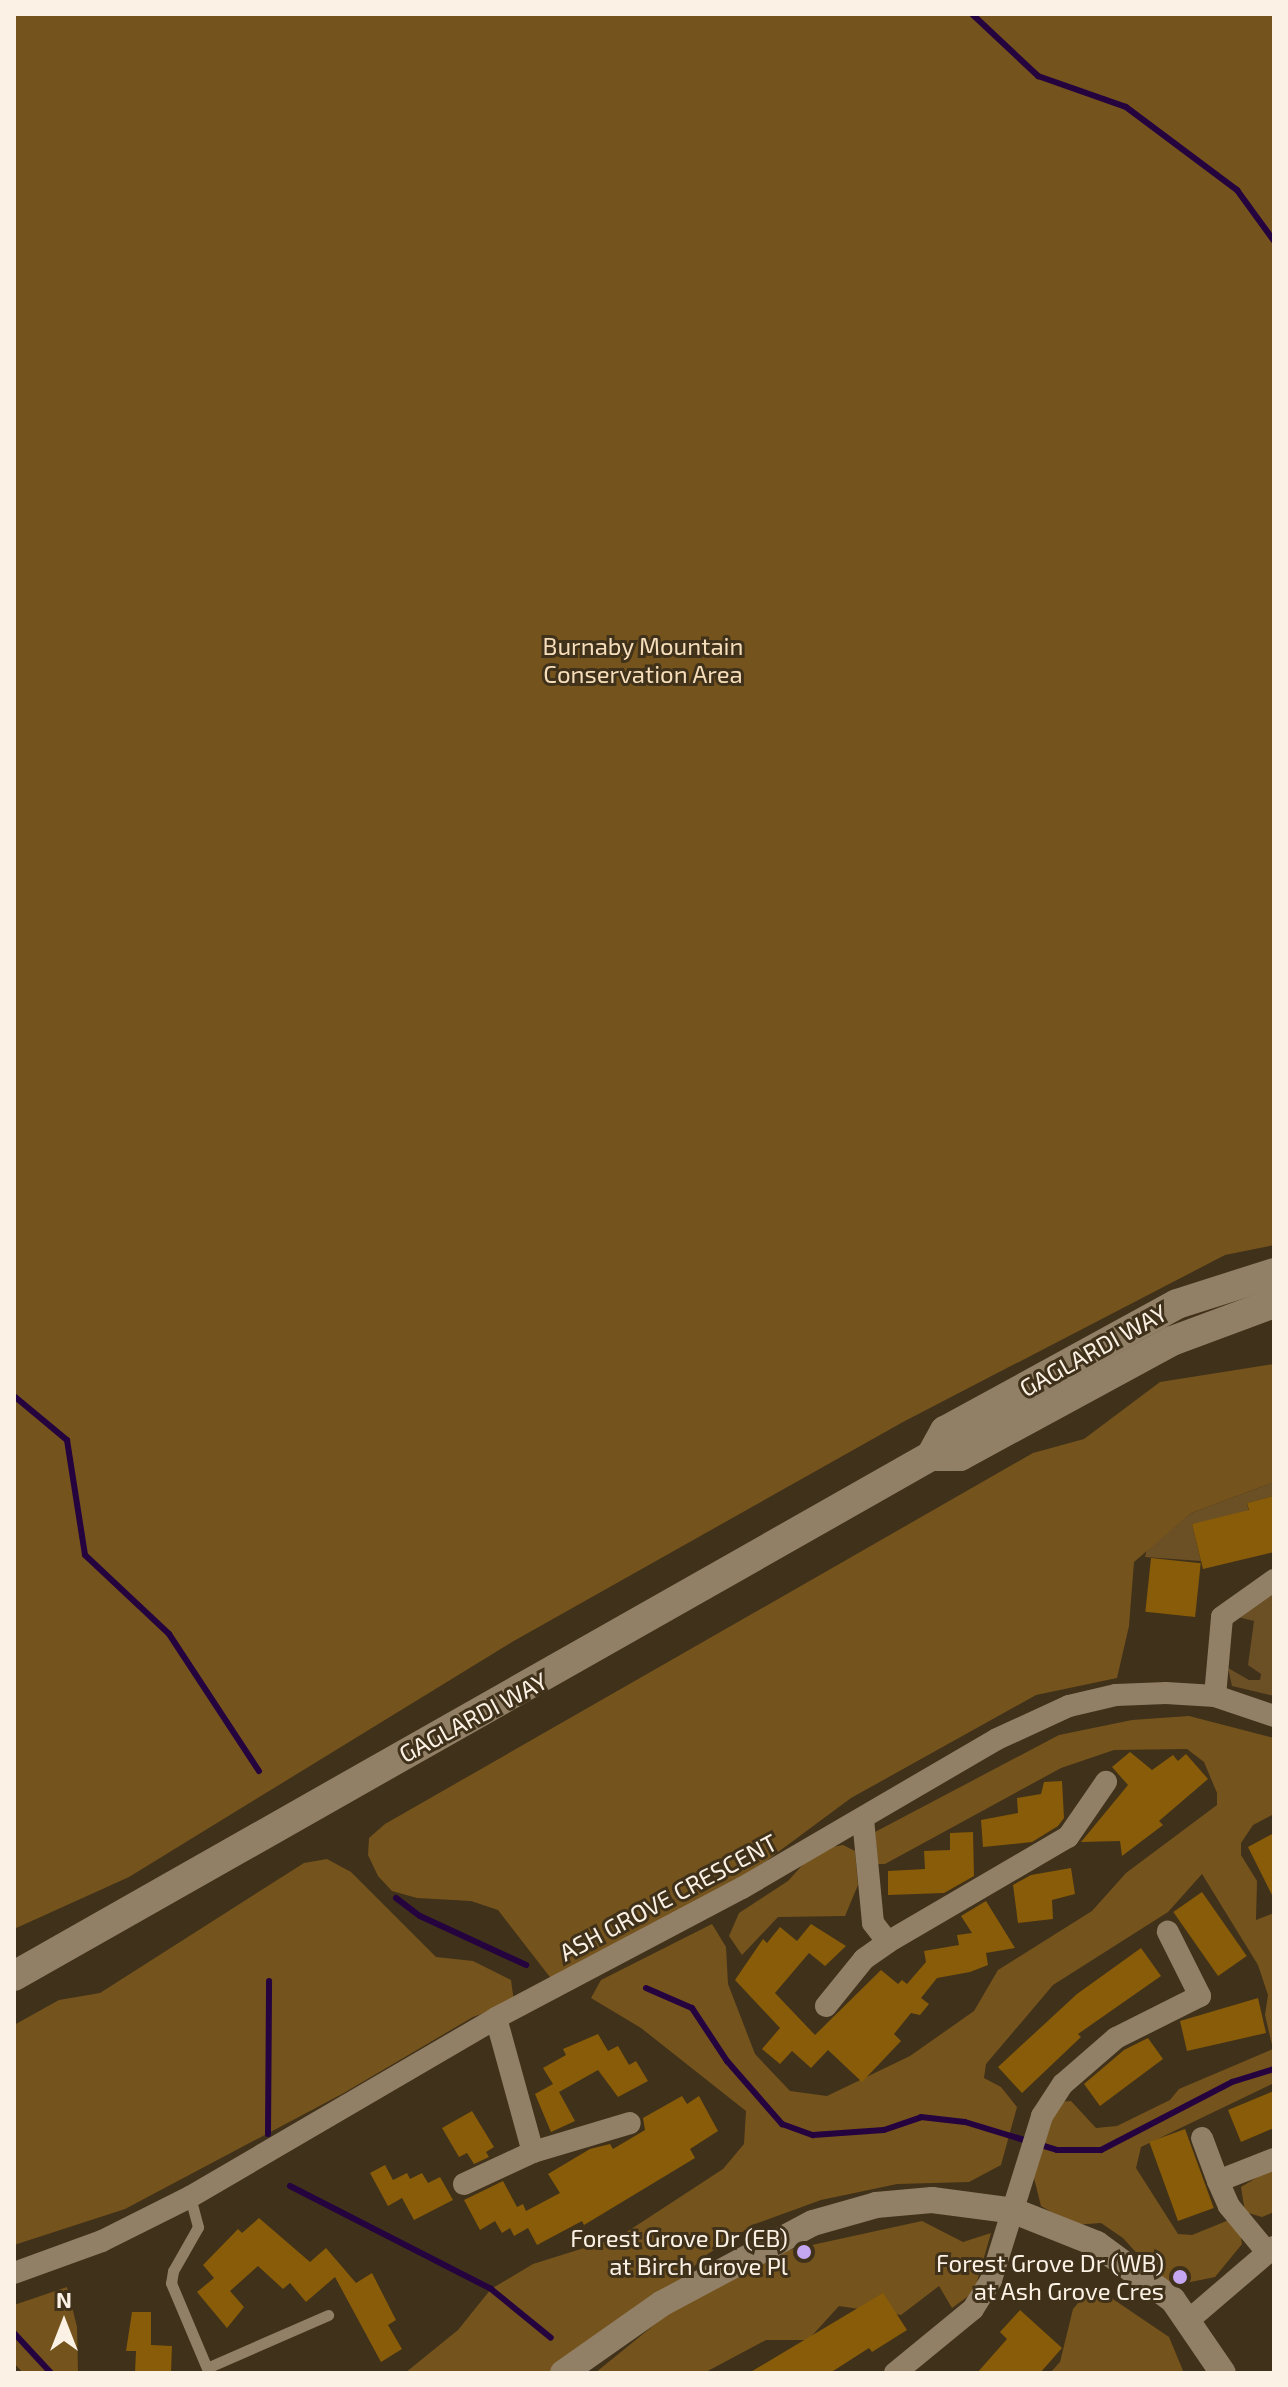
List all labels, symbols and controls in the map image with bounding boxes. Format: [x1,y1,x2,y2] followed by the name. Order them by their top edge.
[542,632,744,688] park label: Burnaby Mountain Conservation Area
[1014,1298,1172,1402] street label: GAGLARDI WAY
[394,1666,552,1768] street label: GAGLARDI WAY
[554,1827,782,1967] street label: ASH GROVE CRESCENT
[570,2224,788,2280] place label: Forest Grove Dr (EB) at Birch Grove Pl
[795,2243,813,2261] marker: Forest Grove Dr (EB) at Birch Grove Pl
[935,2249,1164,2305] place label: Forest Grove Dr (WB) at Ash Grove Cres
[1171,2268,1189,2286] marker: Forest Grove Dr (WB) at Ash Grove Cres
[24,2283,104,2363] north arrow
[56,2286,72,2312] text: N

